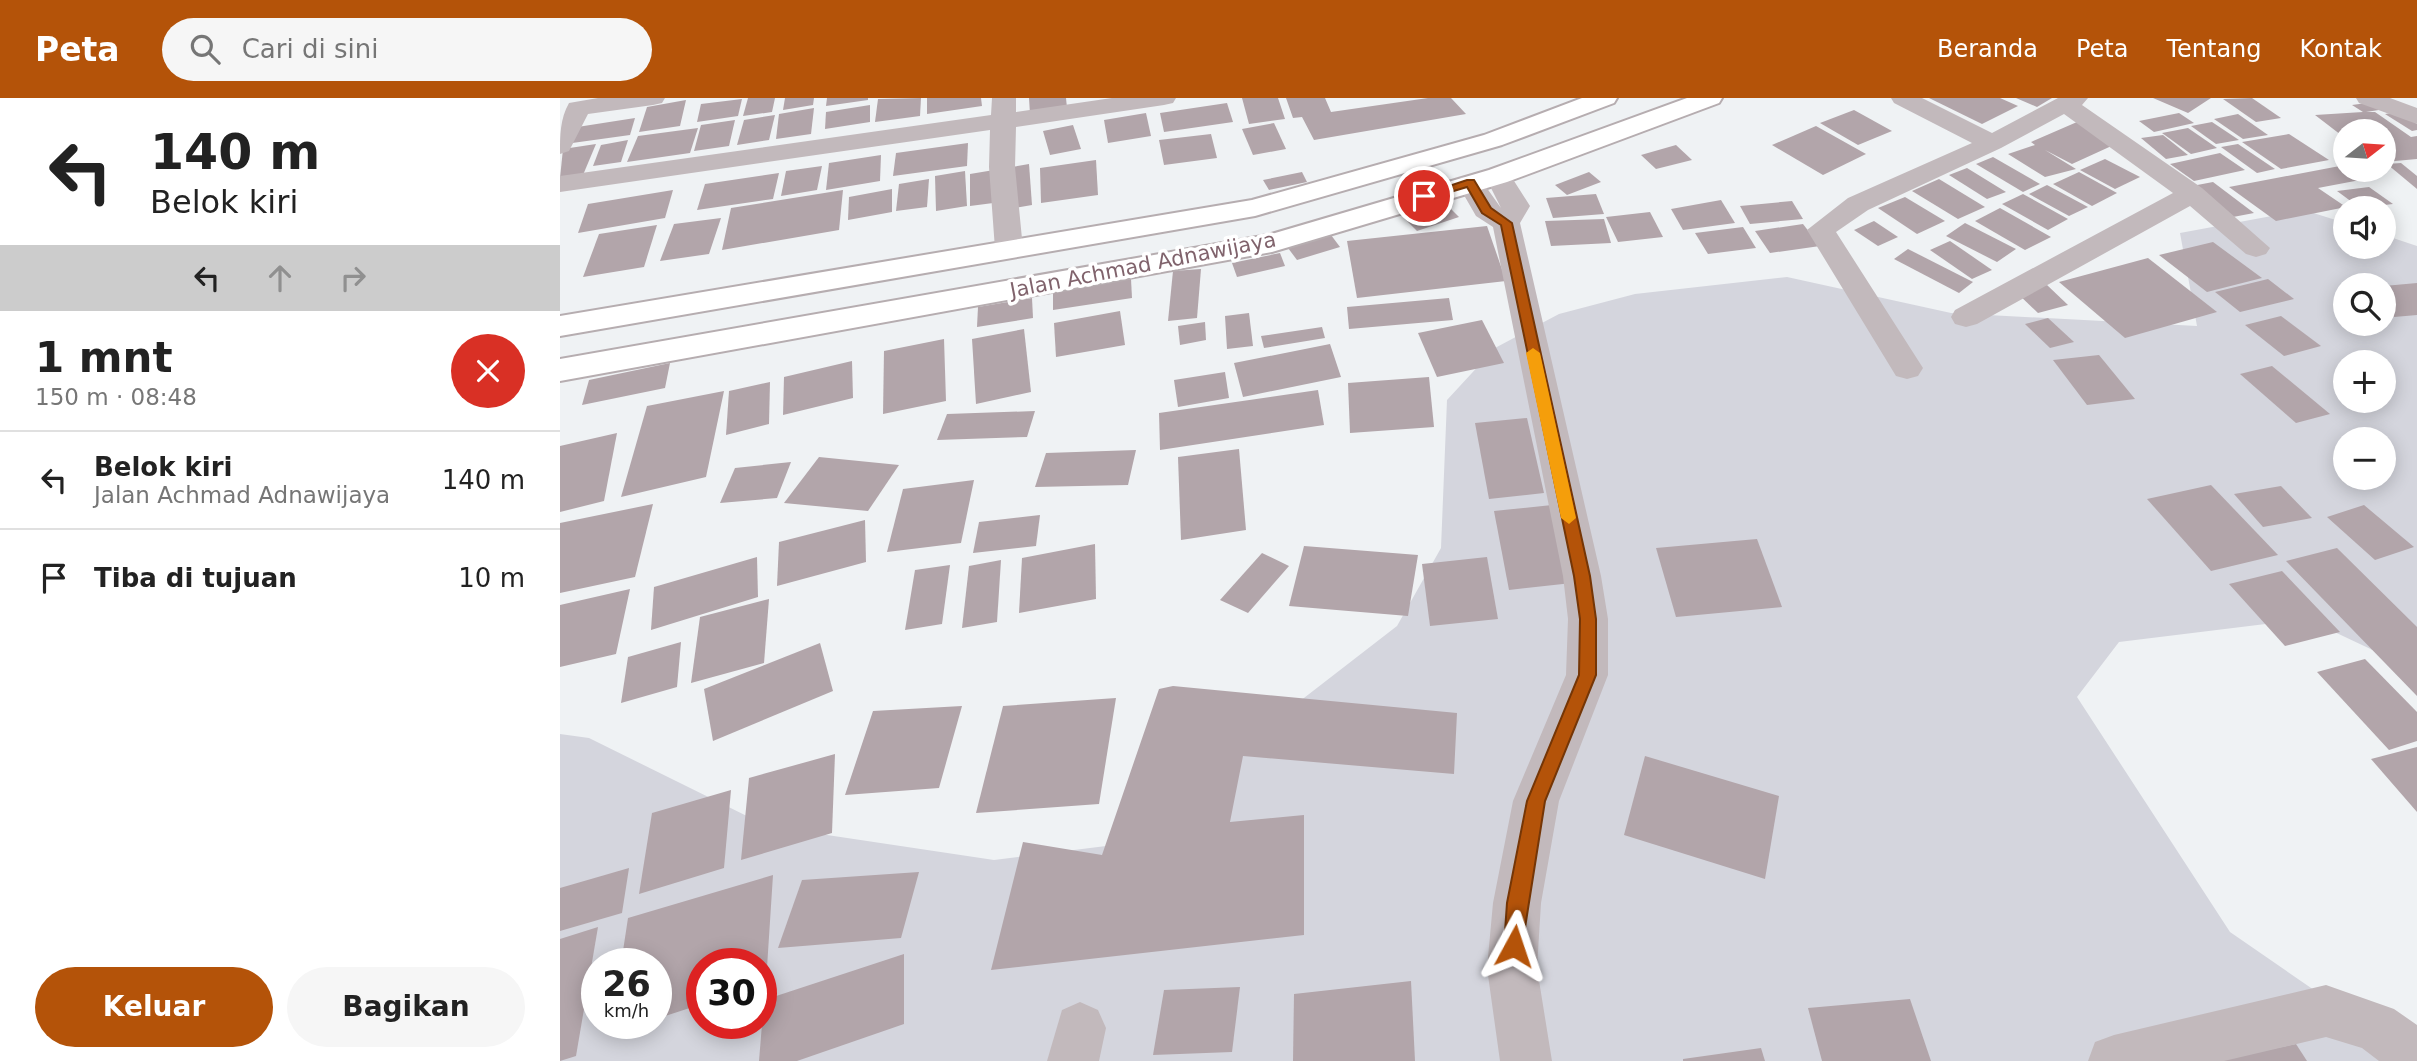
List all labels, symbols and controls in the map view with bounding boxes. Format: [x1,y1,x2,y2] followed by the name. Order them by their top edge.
[162,18,652,81] search box
[35,30,120,69] text: Peta
[186,30,224,68] icon: search
[242,34,378,64] text: Cari di sini
[1937,35,2038,63] text: Beranda
[2076,35,2128,63] text: Peta
[2166,35,2262,63] text: Tentang
[2300,35,2382,63] text: Kontak
[2333,119,2396,182] north arrow
[2333,119,2396,490] map controls
[150,124,320,181] text: 140 m
[35,126,126,217] icon: left
[1394,166,1454,226] pin
[1405,177,1443,215] icon: arrive
[150,183,298,221] text: Belok kiri
[2333,196,2396,259] button: sound
[1006,227,1278,303] street label: Jalan Achmad Adnawijaya
[188,259,226,297] icon: left
[261,259,299,297] icon: ahead
[334,259,372,297] icon: right
[2333,273,2396,336] button: search
[35,333,173,382] text: 1 mnt
[451,334,525,408] button: close
[2333,350,2396,413] button: +
[35,384,197,410] text: 150 m · 08:48
[2333,427,2396,490] button: −
[94,452,233,482] text: Belok kiri
[35,461,73,499] icon: left
[442,465,525,495] text: 140 m
[94,482,390,508] text: Jalan Achmad Adnawijaya
[35,559,73,597] icon: arrive
[94,563,297,593] text: Tiba di tujuan
[458,563,525,593] text: 10 m
[1477,909,1551,983] position arrow
[686,948,777,1039] speed limit sign: 30
[602,964,651,1004] text: 26
[35,967,273,1047] button: Keluar
[287,967,525,1047] button: Bagikan
[604,1000,649,1021] text: km/h

